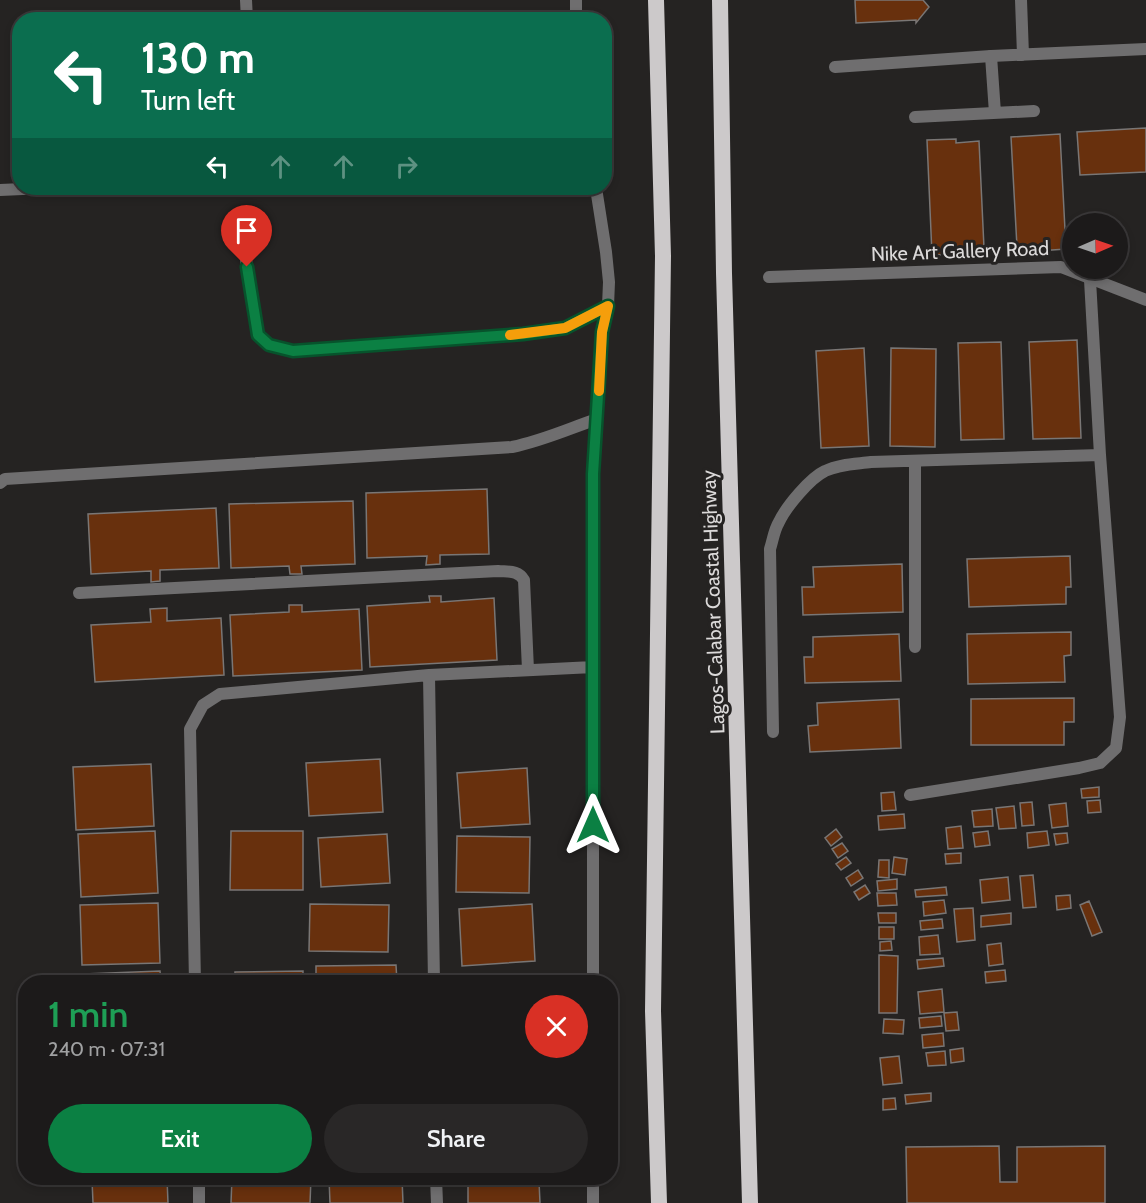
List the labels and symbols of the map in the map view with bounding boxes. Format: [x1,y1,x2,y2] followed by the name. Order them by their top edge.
[221,205,272,267] pin
[1062,213,1128,279] north arrow
[871,236,1049,266] street label: Nike Art Gallery Road
[696,470,730,734] street label: Lagos-Calabar Coastal Highway
[561,793,625,857] position arrow

